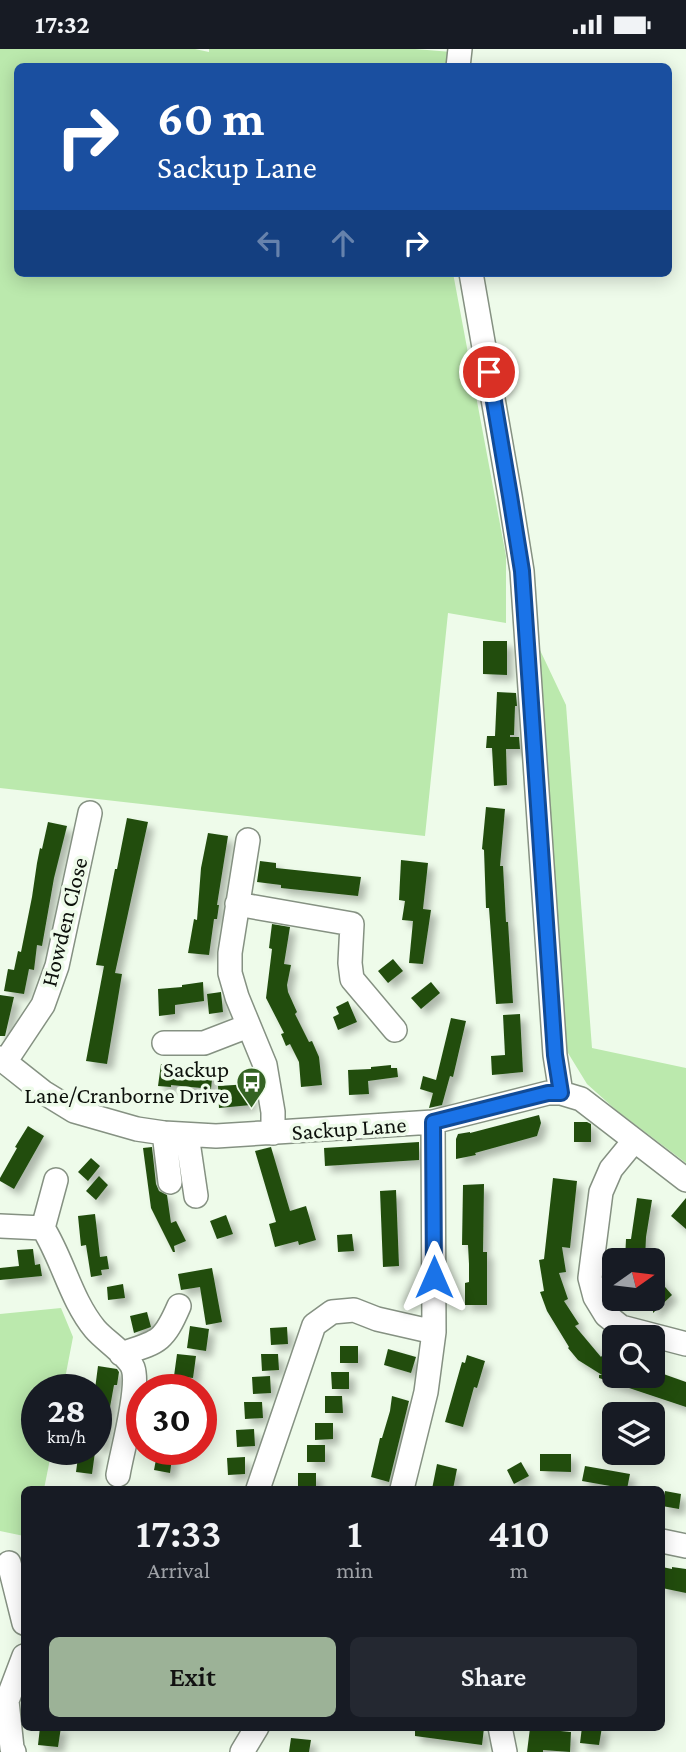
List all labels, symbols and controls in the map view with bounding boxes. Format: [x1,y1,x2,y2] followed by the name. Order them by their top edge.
[35,10,90,39] text: 17:32
[42,91,133,182] icon: right
[157,91,264,146] text: 60 m
[157,149,317,185] text: Sackup Lane
[251,224,289,262] icon: left
[324,224,362,262] icon: ahead
[397,224,435,262] icon: right
[459,342,519,402] pin
[470,353,508,391] icon: arrive
[35,855,93,989] street label: Howden Close
[24,1056,229,1108] place label: Sackup Lane/Cranborne Drive
[235,1065,269,1109] bus stop icon: Sackup Lane/Cranborne Drive
[291,1111,407,1145] street label: Sackup Lane
[397,1240,471,1314] position arrow
[602,1248,665,1311] north arrow
[602,1248,665,1465] map controls
[602,1325,665,1388] button: search
[126,1374,217,1465] speed limit sign: 30
[47,1391,86,1430] text: 28
[602,1402,665,1465] button: layers
[47,1427,86,1447] text: km/h
[136,1509,221,1556] text: 17:33
[347,1509,362,1556] text: 1
[488,1509,550,1556] text: 410
[147,1557,210,1583] text: Arrival
[336,1557,373,1583] text: min
[510,1557,528,1583] text: m
[49,1637,336,1717] button: Exit
[350,1637,637,1717] button: Share

